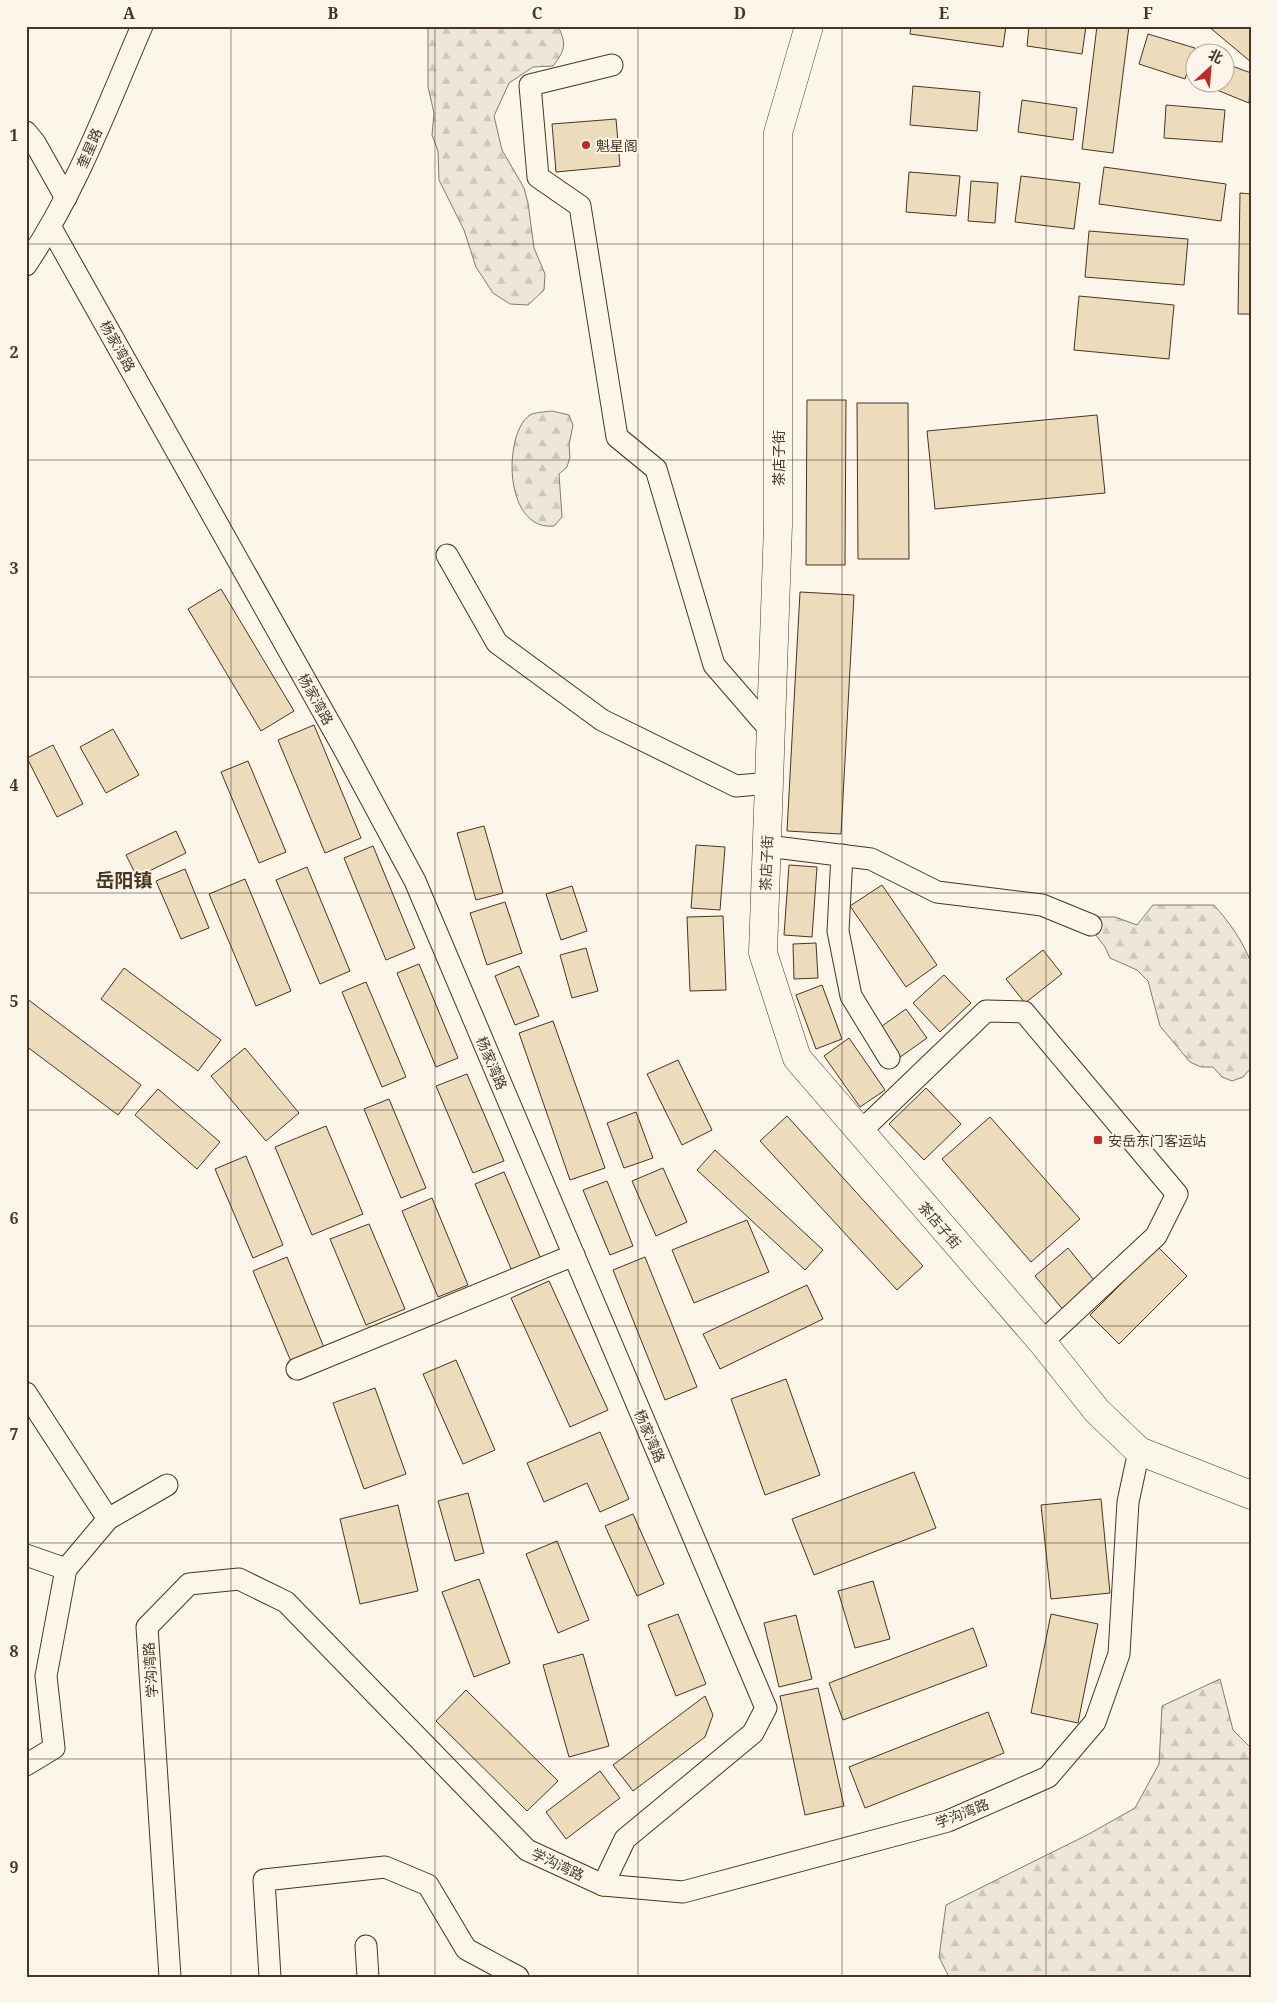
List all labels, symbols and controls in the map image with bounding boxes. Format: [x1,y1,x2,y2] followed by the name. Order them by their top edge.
[123,2,136,24] text: A
[328,2,339,24] text: B
[532,2,543,24] text: C
[734,2,746,24] text: D
[939,2,949,24] text: E
[1143,2,1153,24] text: F
[1184,42,1234,92] north arrow
[1205,44,1226,67] text: 北
[9,124,19,146] text: 1
[72,125,106,171] street label: 奎星路
[596,136,638,155] place label: 魁星阁
[580,139,592,151] marker: 魁星阁
[96,317,140,375] street label: 杨家湾路
[9,341,19,363] text: 2
[769,430,788,486] street label: 茶店子街
[9,557,19,579] text: 3
[294,670,338,728] street label: 杨家湾路
[9,774,19,796] text: 4
[756,835,776,891] street label: 茶店子街
[95,867,153,893] district label: 岳阳镇
[9,990,19,1012] text: 5
[472,1034,512,1092] street label: 杨家湾路
[1108,1131,1206,1150] place label: 安岳东门客运站
[1092,1134,1104,1146] marker: 安岳东门客运站
[914,1198,966,1252] street label: 茶店子街
[9,1207,19,1229] text: 6
[630,1407,670,1465] street label: 杨家湾路
[9,1423,19,1445] text: 7
[9,1640,19,1662] text: 8
[139,1641,161,1699] street label: 学沟湾路
[932,1794,992,1832] street label: 学沟湾路
[529,1844,587,1884] street label: 学沟湾路
[9,1856,19,1878] text: 9

